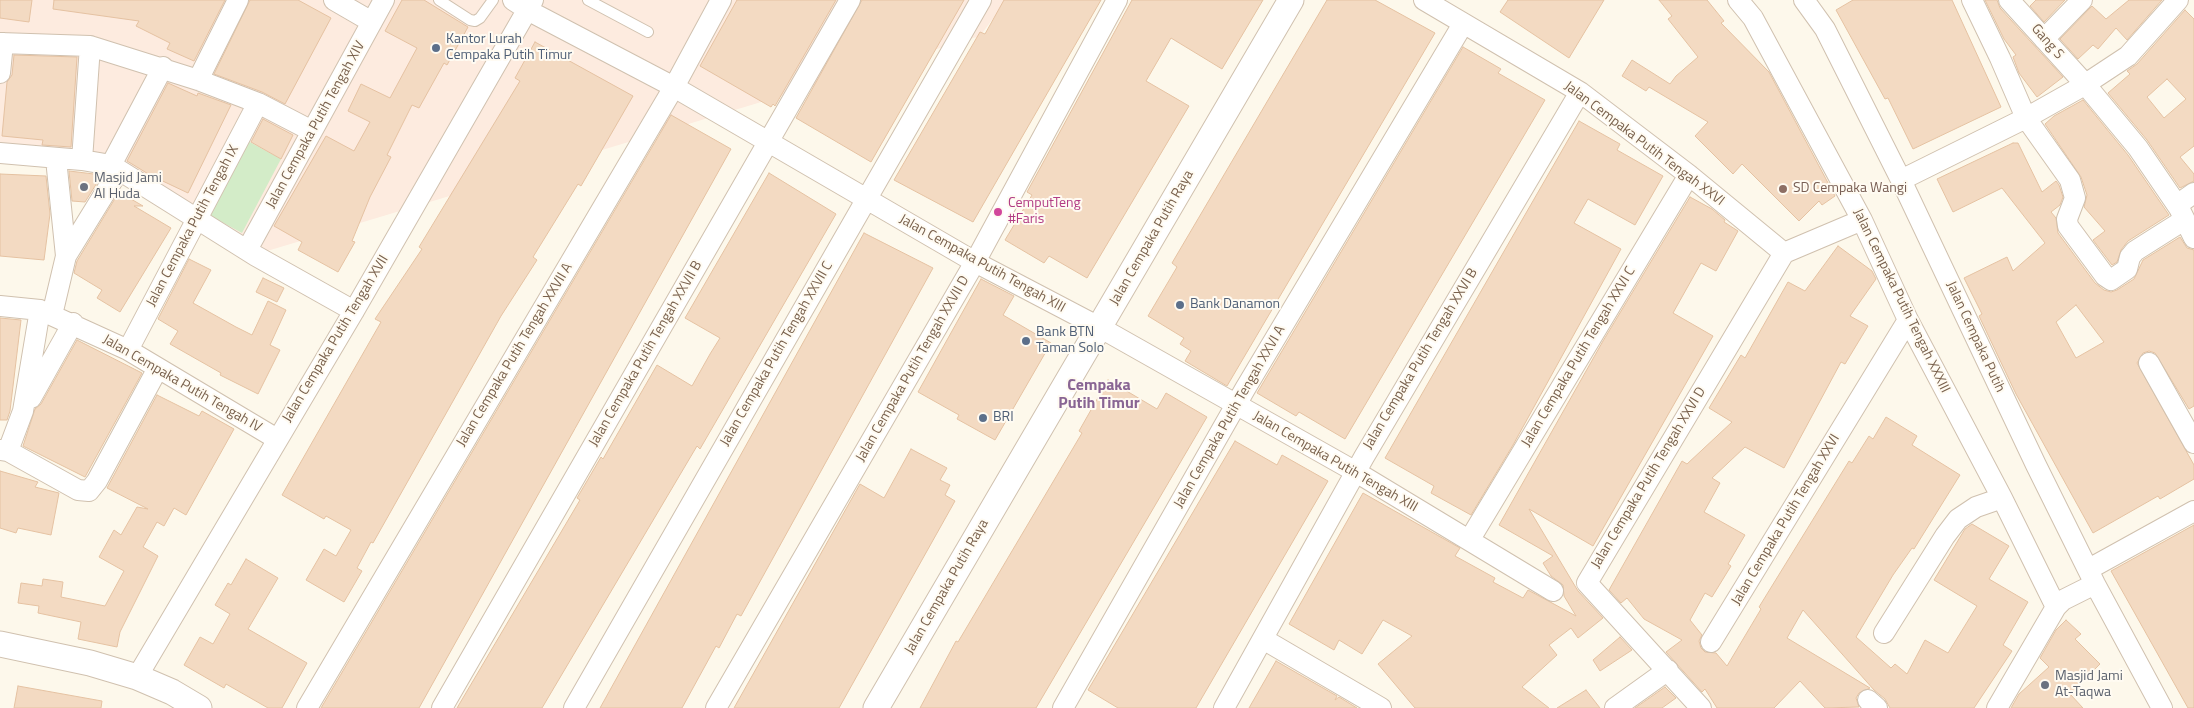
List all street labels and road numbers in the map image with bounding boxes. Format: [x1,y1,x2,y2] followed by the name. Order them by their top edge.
[2027,21,2067,63] street label: Gang S
[263,38,369,212] street label: Jalan Cempaka Putih Tengah XIV
[1561,78,1727,210] street label: Jalan Cempaka Putih Tengah XXVI
[143,142,243,310] street label: Jalan Cempaka Putih Tengah IX
[1107,168,1197,308] street label: Jalan Cempaka Putih Raya
[1849,206,1953,396] street label: Jalan Cempaka Putih Tengah XXXIII
[896,211,1068,317] street label: Jalan Cempaka Putih Tengah XIII
[279,252,393,426] street label: Jalan Cempaka Putih Tengah XVII
[586,258,706,450] street label: Jalan Cempaka Putih Tengah XXVII B
[717,259,837,449] street label: Jalan Cempaka Putih Tengah XXVII C
[453,260,577,450] street label: Jalan Cempaka Putih Tengah XXVII A
[1518,264,1640,450] street label: Jalan Cempaka Putih Tengah XXVI C
[1360,266,1482,452] street label: Jalan Cempaka Putih Tengah XXVI B
[853,273,973,465] street label: Jalan Cempaka Putih Tengah XXVII D
[1942,279,2008,395] street label: Jalan Cempaka Putih
[1171,323,1289,511] street label: Jalan Cempaka Putih Tengah XXVI A
[100,332,264,436] street label: Jalan Cempaka Putih Tengah IV
[1588,384,1710,572] street label: Jalan Cempaka Putih Tengah XXVI D
[1250,408,1420,516] street label: Jalan Cempaka Putih Tengah XIII
[1728,432,1844,608] street label: Jalan Cempaka Putih Tengah XXVI
[902,517,992,657] street label: Jalan Cempaka Putih Raya

